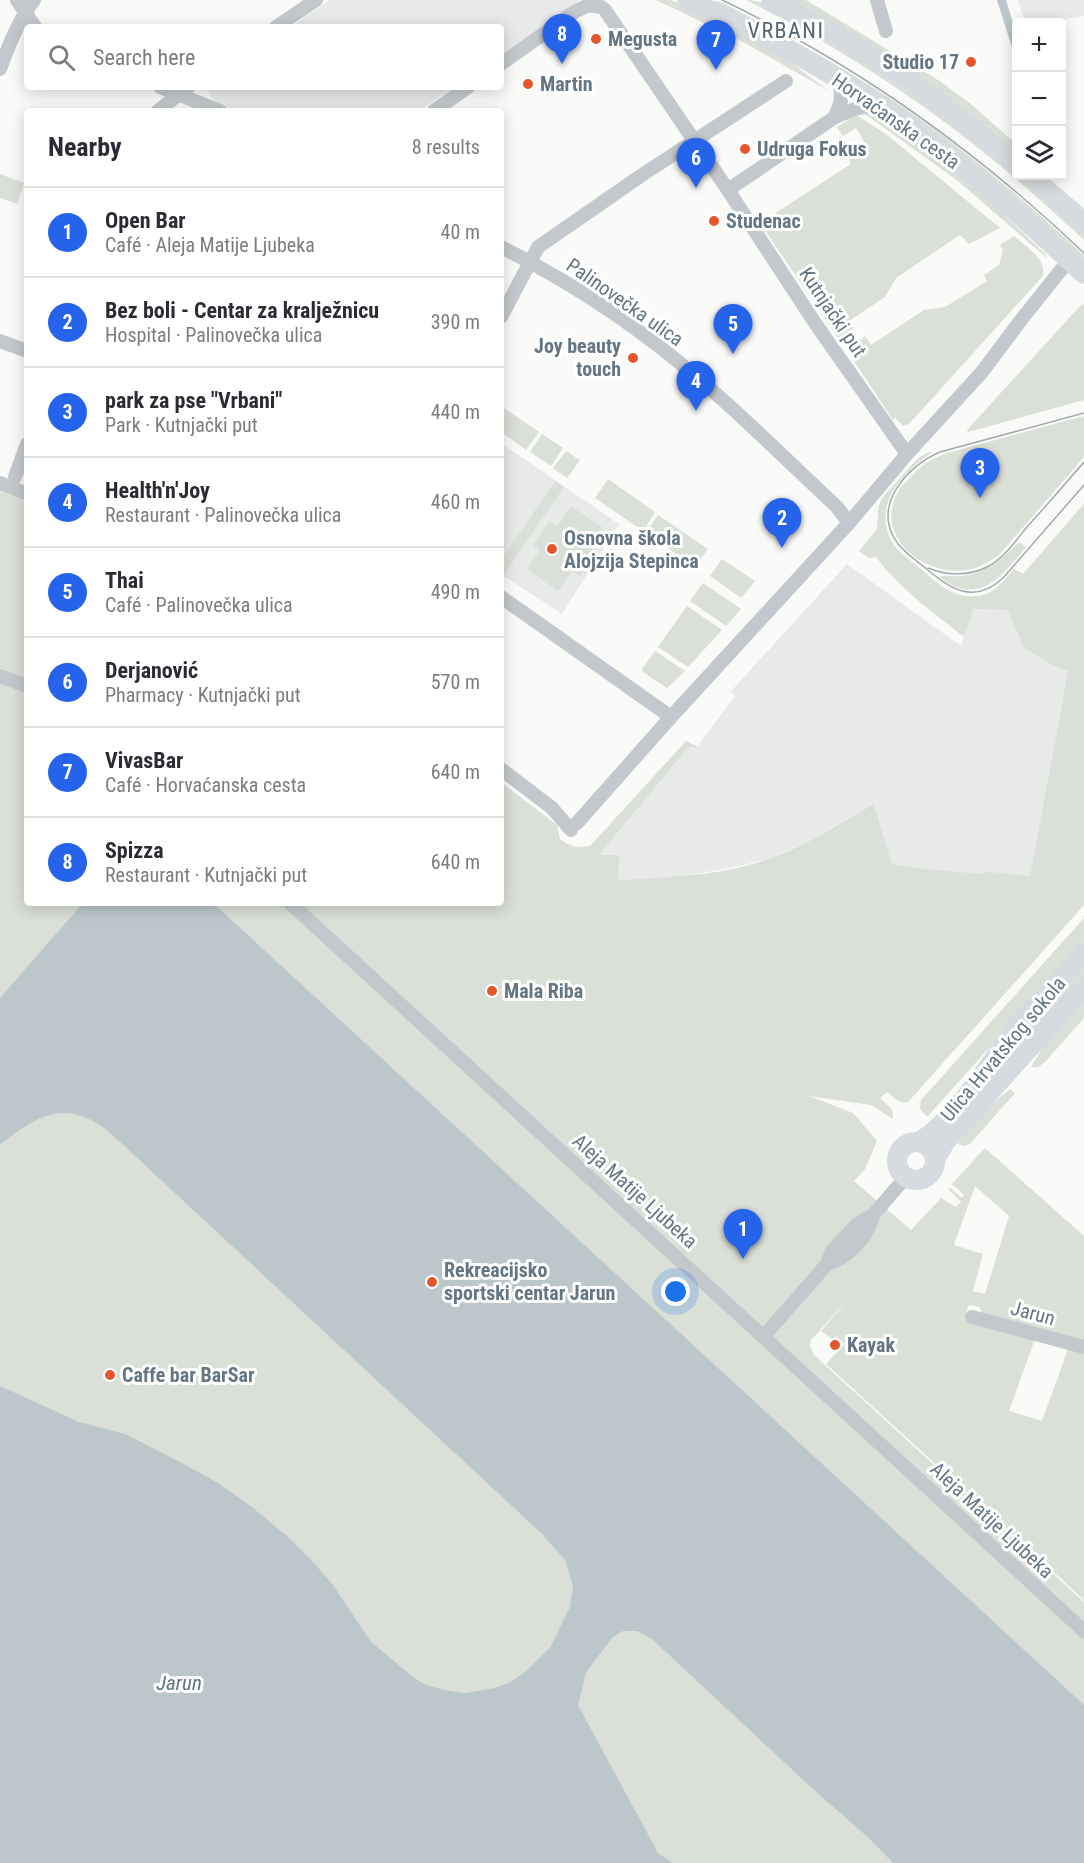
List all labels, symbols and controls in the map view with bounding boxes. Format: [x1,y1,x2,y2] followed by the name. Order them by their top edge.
[542,14,582,64] pin: 8
[748,18,824,43] district label: VRBANI
[1012,18,1066,180] map controls
[1012,18,1066,72] button: +
[696,20,736,70] pin: 7
[24,24,504,90] search box
[608,27,677,51] place label: Megusta
[589,32,603,46] marker: Megusta
[45,41,78,74] icon: search
[93,45,195,70] text: Search here
[883,50,959,74] place label: Studio 17
[964,55,978,69] marker: Studio 17
[827,68,965,174] street label: Horvaćanska cesta
[540,72,593,96] place label: Martin
[1012,72,1066,126] button: −
[521,77,535,91] marker: Martin
[1012,126,1066,180] button: layers
[48,132,122,162] text: Nearby
[412,135,480,159] text: 8 results
[757,137,867,161] place label: Udruga Fokus
[676,138,716,188] pin: 6
[738,142,752,156] marker: Udruga Fokus
[105,208,186,233] text: Open Bar
[726,209,801,233] place label: Studenac
[707,214,721,228] marker: Studenac
[62,220,73,244] text: 1
[441,220,480,244] text: 40 m
[105,233,315,257] text: Café · Aleja Matije Ljubeka
[562,253,688,351] street label: Palinovečka ulica
[794,263,872,361] street label: Kutnjački put
[105,298,379,323] text: Bez boli - Centar za kralježnicu
[714,304,752,354] pin: 5
[62,310,73,334] text: 2
[431,310,480,334] text: 390 m
[105,323,322,347] text: Hospital · Palinovečka ulica
[534,334,621,381] place label: Joy beauty touch
[626,351,640,365] marker: Joy beauty touch
[676,362,716,411] pin: 4
[105,388,282,413] text: park za pse "Vrbani"
[62,400,73,424] text: 3
[431,400,480,424] text: 440 m
[105,413,258,437] text: Park · Kutnjački put
[960,448,1000,498] pin: 3
[105,478,210,503] text: Health'n'Joy
[62,490,73,514] text: 4
[431,490,480,514] text: 460 m
[762,498,802,548] pin: 2
[105,503,341,527] text: Restaurant · Palinovečka ulica
[564,526,699,573] place label: Osnovna škola Alojzija Stepinca
[545,542,559,556] marker: Osnovna škola Alojzija Stepinca
[105,568,144,593] text: Thai
[62,580,73,604] text: 5
[431,580,480,604] text: 490 m
[105,593,293,617] text: Café · Palinovečka ulica
[105,658,198,683] text: Derjanović
[62,670,73,694] text: 6
[431,670,480,694] text: 570 m
[105,683,301,707] text: Pharmacy · Kutnjački put
[105,748,183,773] text: VivasBar
[62,760,73,784] text: 7
[431,760,480,784] text: 640 m
[105,773,306,797] text: Café · Horvaćanska cesta
[105,838,164,863] text: Spizza
[62,850,73,874] text: 8
[431,850,480,874] text: 640 m
[105,863,307,887] text: Restaurant · Kutnjački put
[936,972,1070,1126] street label: Ulica Hrvatskog sokola
[504,979,583,1003] place label: Mala Riba
[485,984,499,998] marker: Mala Riba
[568,1129,702,1253] street label: Aleja Matije Ljubeka
[724,1210,762,1259] pin: 1
[444,1258,615,1305] place label: Rekreacijsko sportski centar Jarun
[425,1275,439,1289] marker: Rekreacijsko sportski centar Jarun
[661,1277,690,1306] your location
[1008,1296,1058,1330] street label: Jarun
[847,1333,896,1357] place label: Kayak
[828,1338,842,1352] marker: Kayak
[122,1363,255,1387] place label: Caffe bar BarSar
[103,1368,117,1382] marker: Caffe bar BarSar
[926,1457,1058,1583] street label: Aleja Matije Ljubeka
[156,1671,202,1695] water label: Jarun

